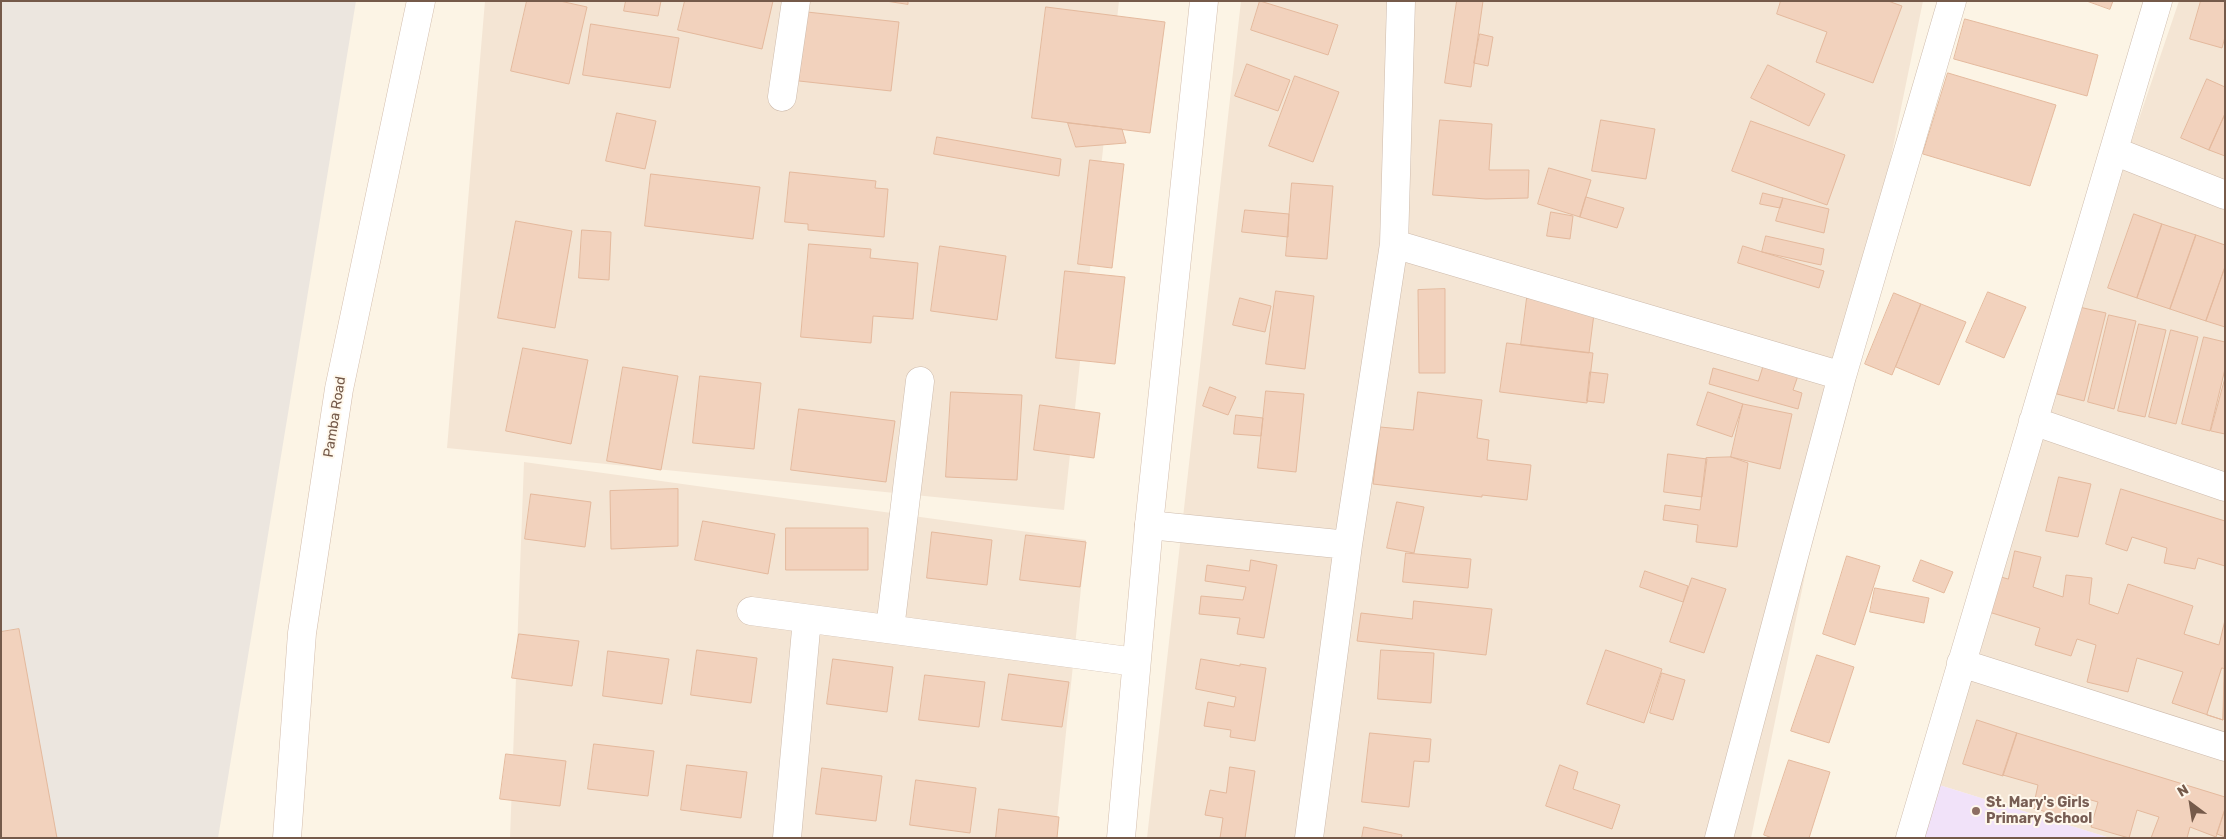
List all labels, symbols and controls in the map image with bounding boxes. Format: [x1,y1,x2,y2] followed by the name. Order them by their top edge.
[320,375,350,459] street label: Pamba Road
[2166,779,2216,829] north arrow
[2174,781,2192,801] text: N
[1986,795,2092,828] place label: St. Mary's Girls Primary School
[1970,805,1982,817] marker: St. Mary's Girls Primary School

